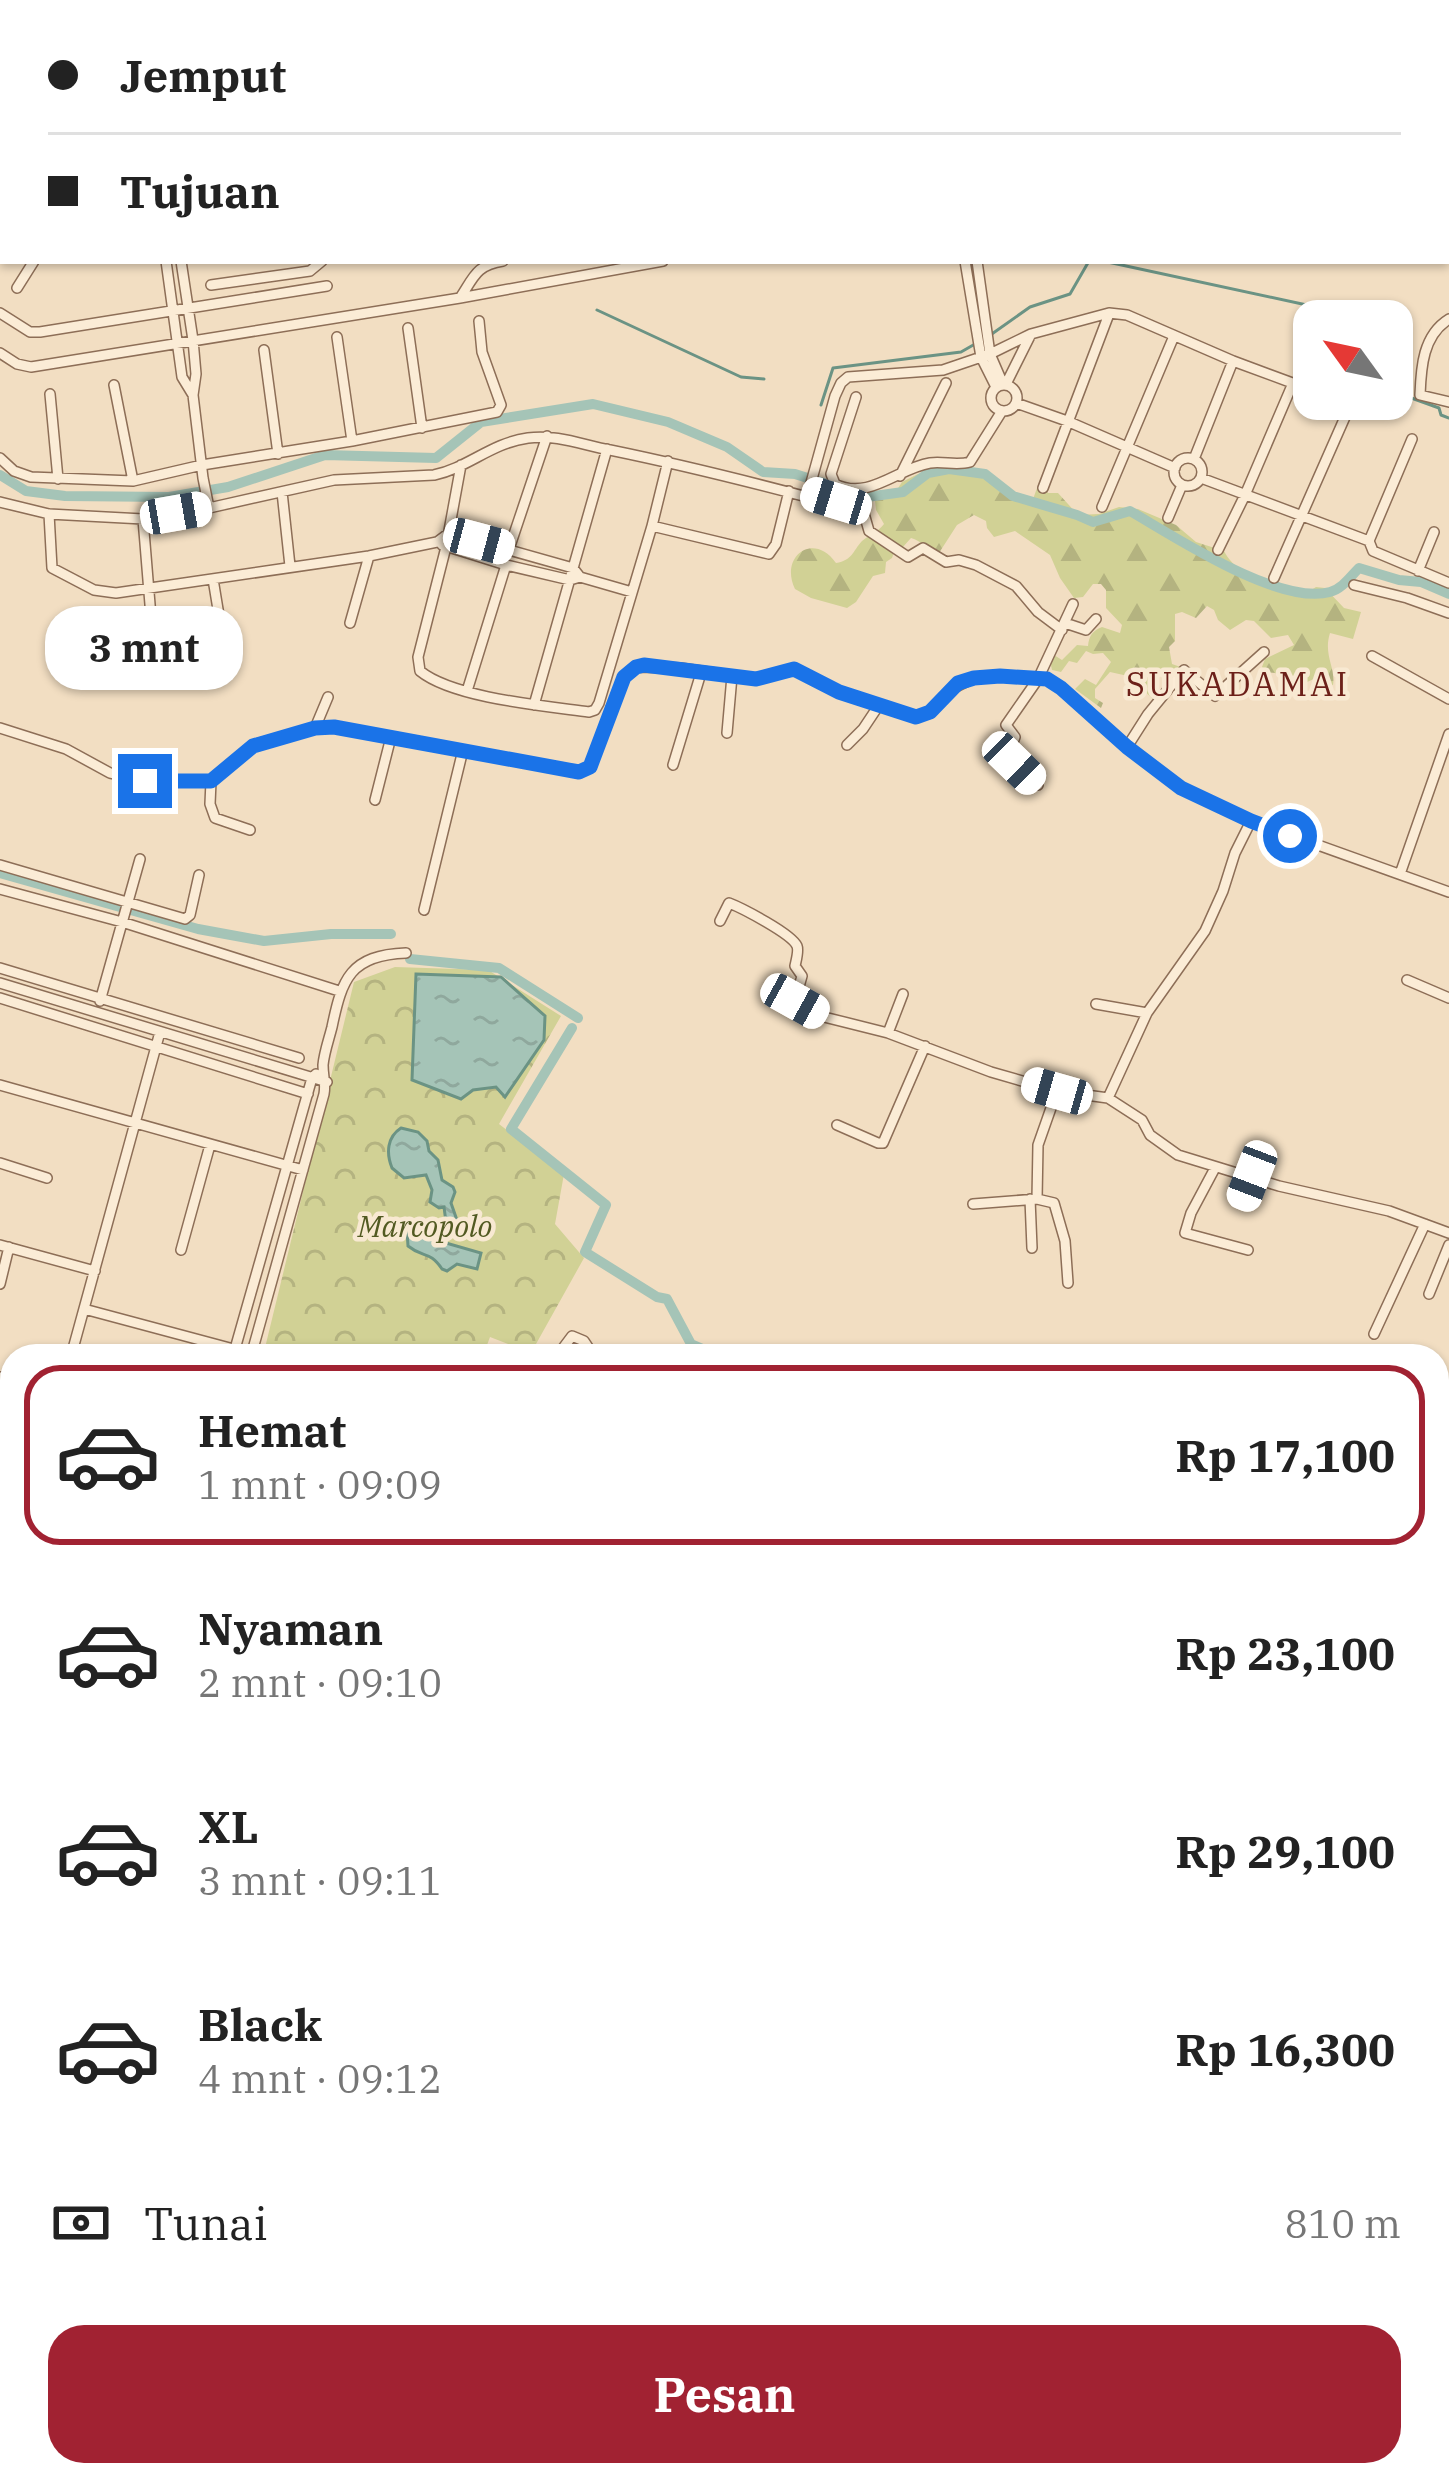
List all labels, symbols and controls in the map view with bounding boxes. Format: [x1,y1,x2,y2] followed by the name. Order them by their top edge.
[120,46,286,104] text: Jemput
[120,162,280,220] text: Tujuan
[1293,300,1413,420] north arrow
[1293,300,1413,420] map controls
[796,473,876,529] car
[137,489,215,537] car
[440,514,518,568] car
[46,607,244,691] callout: 3 mnt
[89,622,199,673] text: 3 mnt
[1126,662,1350,705] district label: SUKADAMAI
[976,725,1052,801] car
[118,754,172,808] route end
[1263,809,1317,863] route start
[755,968,835,1034] car
[1017,1064,1097,1118] car
[1222,1136,1282,1216] car
[357,1206,492,1245] park label: Marcopolo
[54,1401,162,1509] icon: car
[198,1401,346,1459] text: Hemat
[1175,1426,1395,1484] text: Rp 17,100
[198,1459,442,1510] text: 1 mnt · 09:09
[54,1599,162,1707] icon: car
[198,1599,383,1657] text: Nyaman
[1175,1624,1395,1682] text: Rp 23,100
[198,1657,442,1708] text: 2 mnt · 09:10
[54,1797,162,1905] icon: car
[198,1797,259,1855] text: XL
[1175,1822,1395,1880] text: Rp 29,100
[198,1855,442,1906] text: 3 mnt · 09:11
[54,1995,162,2103] icon: car
[198,1995,322,2053] text: Black
[1175,2020,1395,2078] text: Rp 16,300
[198,2053,442,2104] text: 4 mnt · 09:12
[48,2190,114,2256] icon: cash
[144,2194,268,2252] text: Tunai
[1285,2198,1401,2249] text: 810 m
[48,2325,1401,2463] button: Pesan

